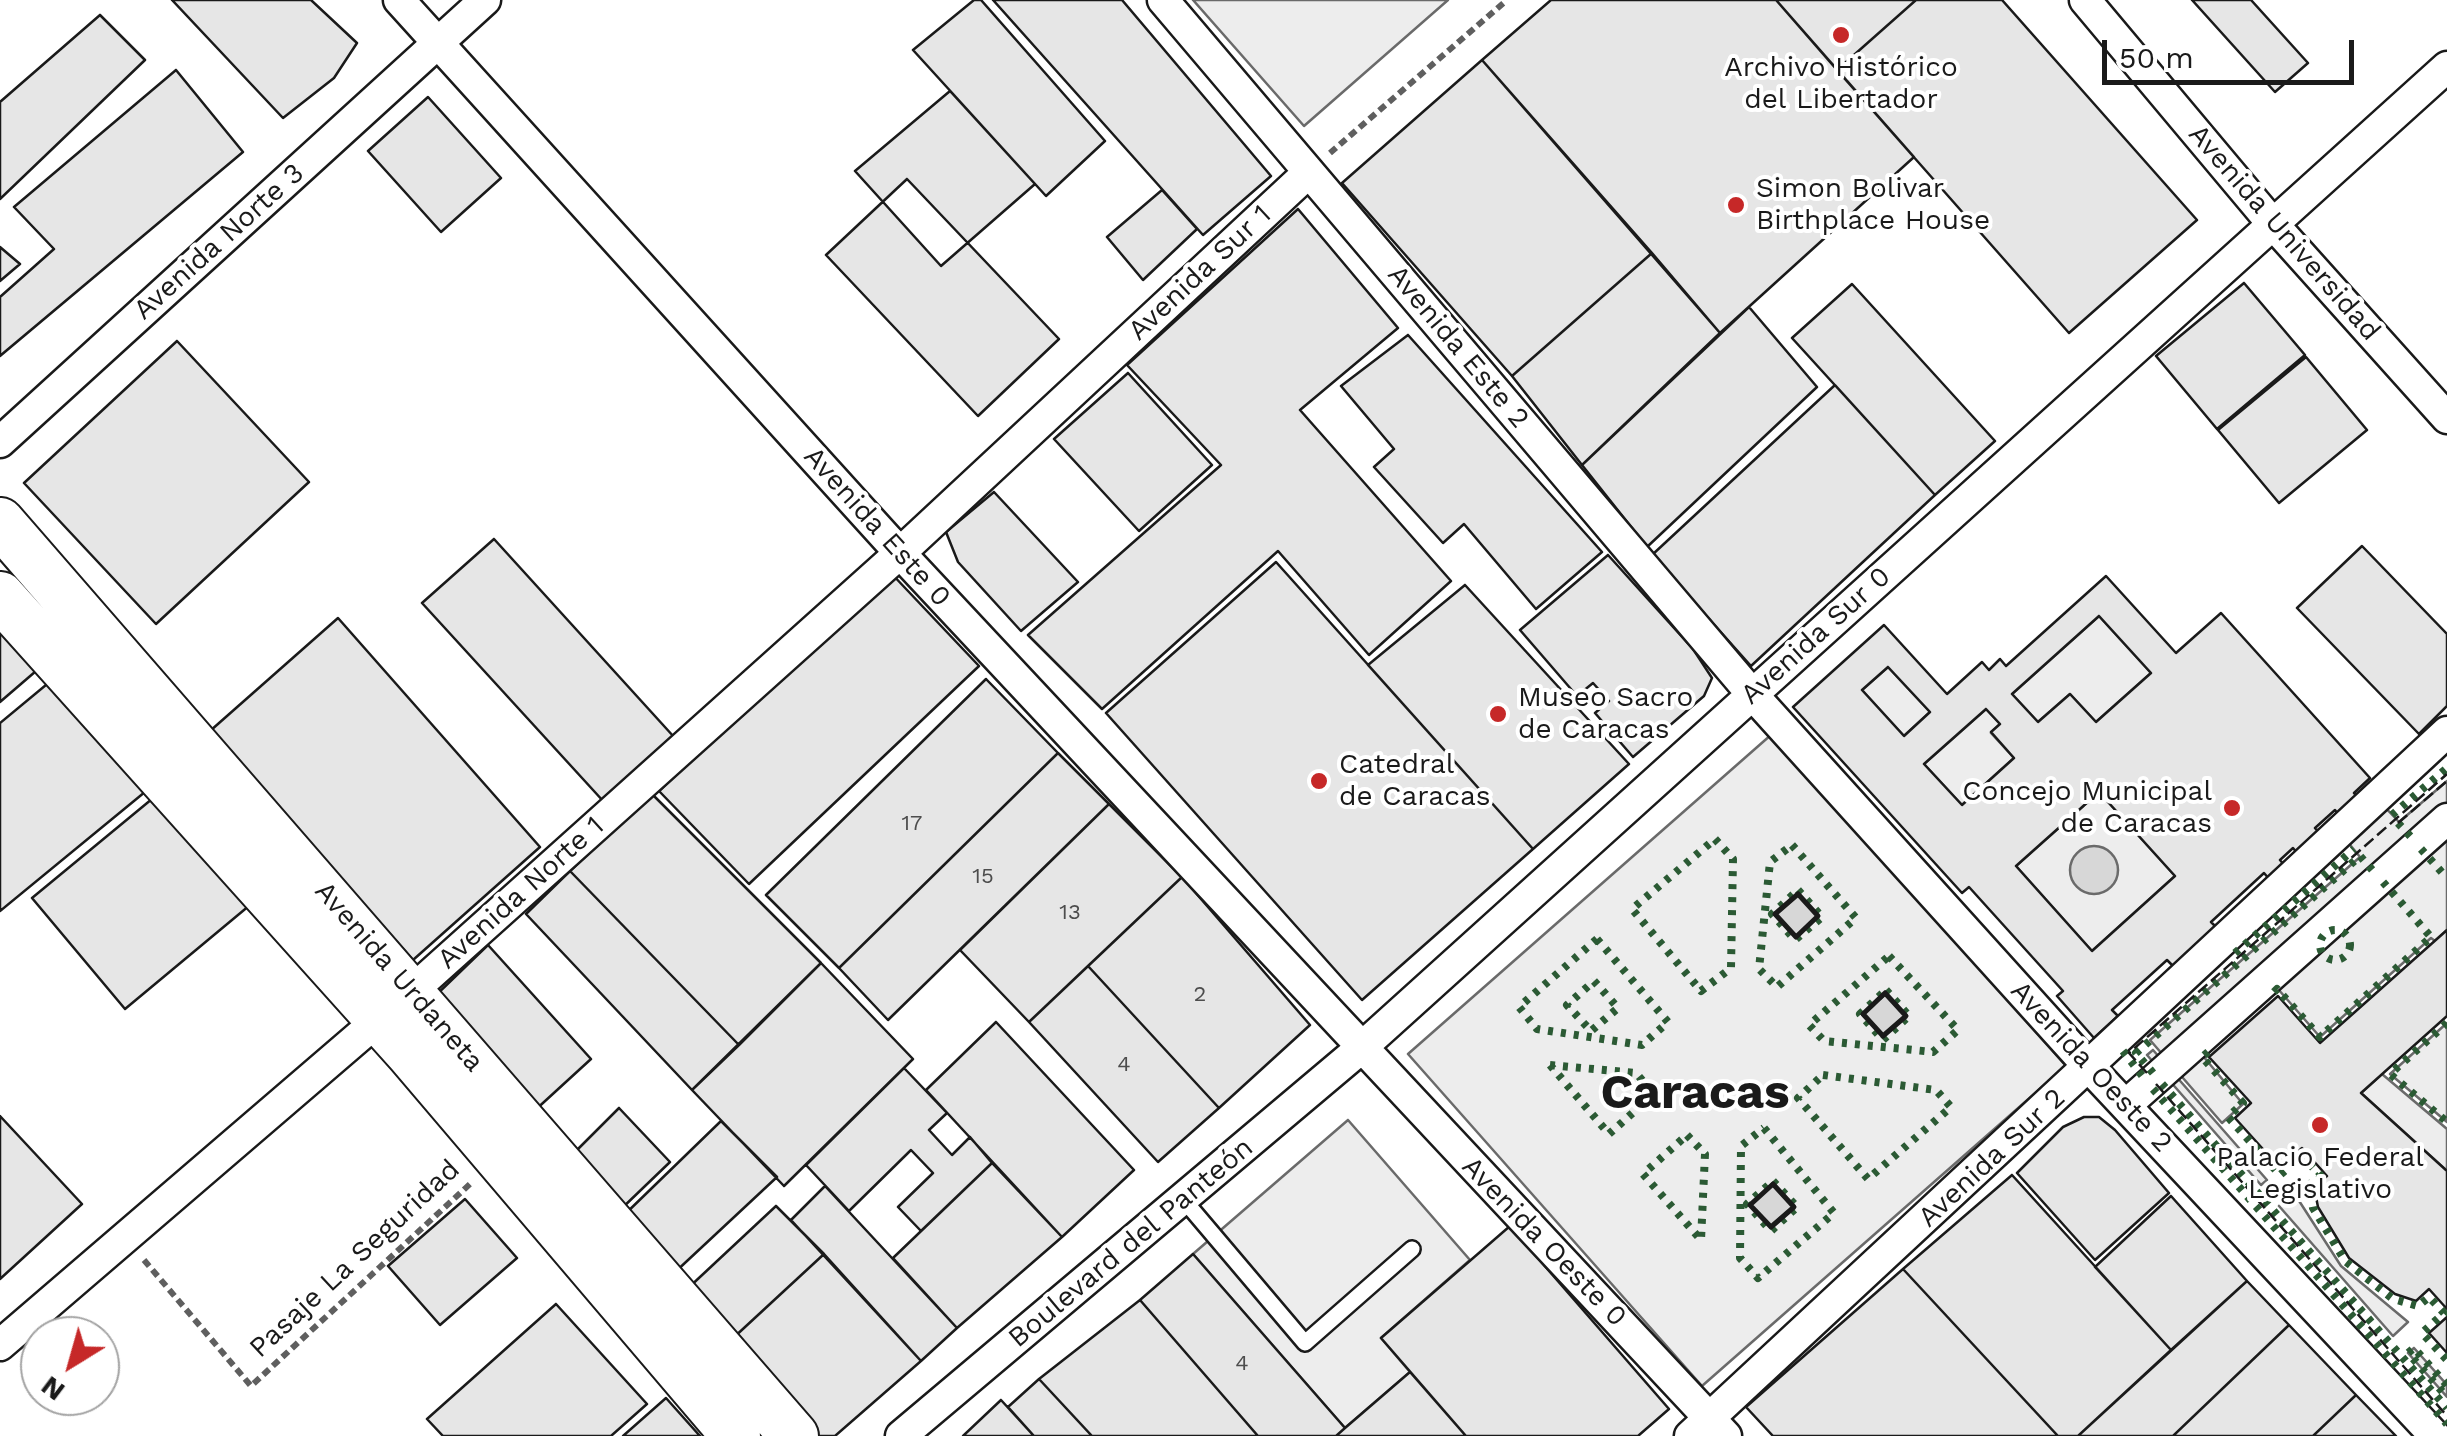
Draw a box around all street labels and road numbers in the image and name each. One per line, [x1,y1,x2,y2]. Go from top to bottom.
street label: Avenida Universidad [2181,118,2387,348]
street label: Avenida Norte 3 [127,157,311,327]
street label: Avenida Sur 1 [1122,198,1278,348]
street label: Avenida Este 2 [1380,259,1536,435]
street label: Avenida Este 0 [796,440,958,614]
street label: Avenida Sur 0 [1734,560,1898,712]
street label: Avenida Norte 1 [431,810,611,976]
street label: Avenida Urdaneta [307,875,491,1079]
street label: Avenida Oeste 2 [2003,975,2179,1159]
street label: Avenida Sur 2 [1912,1081,2072,1235]
street label: Boulevard del Panteón [1002,1131,1260,1355]
street label: Avenida Oeste 0 [1455,1150,1633,1334]
street label: Pasaje La Seguridad [243,1153,467,1365]

